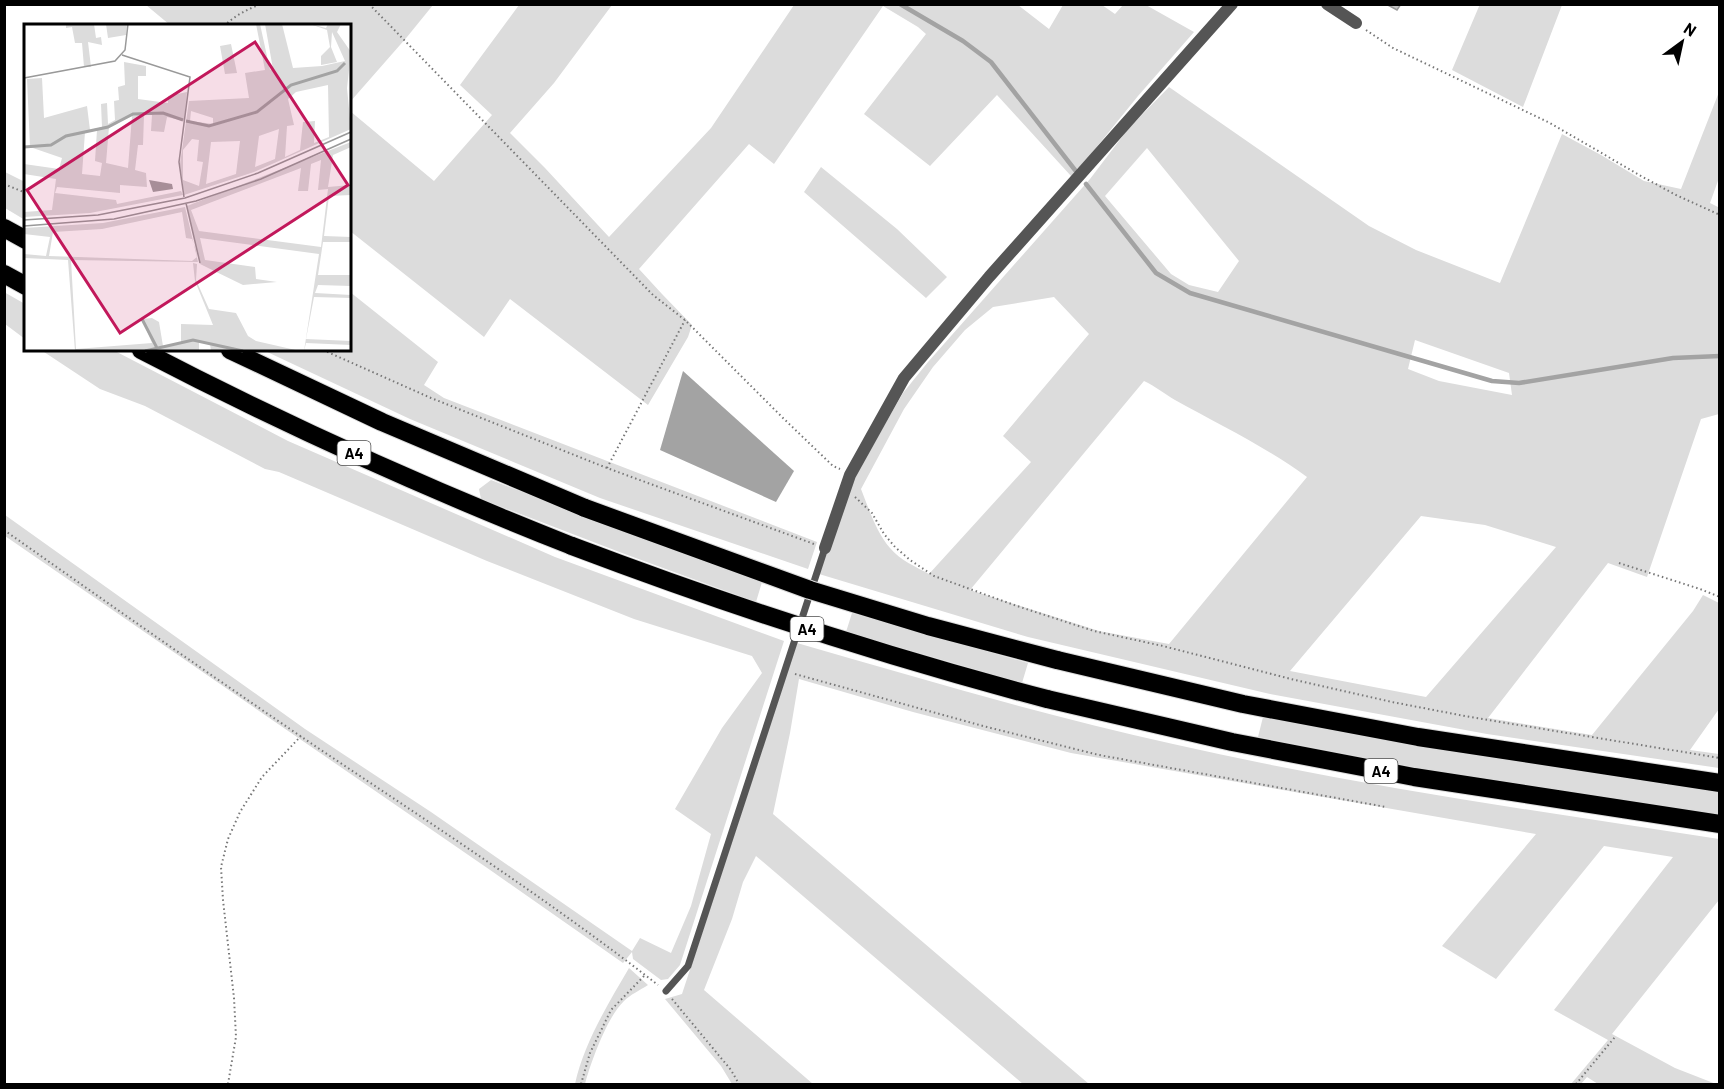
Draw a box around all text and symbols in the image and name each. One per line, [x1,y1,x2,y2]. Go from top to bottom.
north arrow [1652,12,1712,72]
text: N [1681,18,1700,40]
inset map [24,24,351,351]
road number: A4 [338,441,370,465]
road number: A4 [790,617,824,641]
road number: A4 [1364,759,1398,783]

